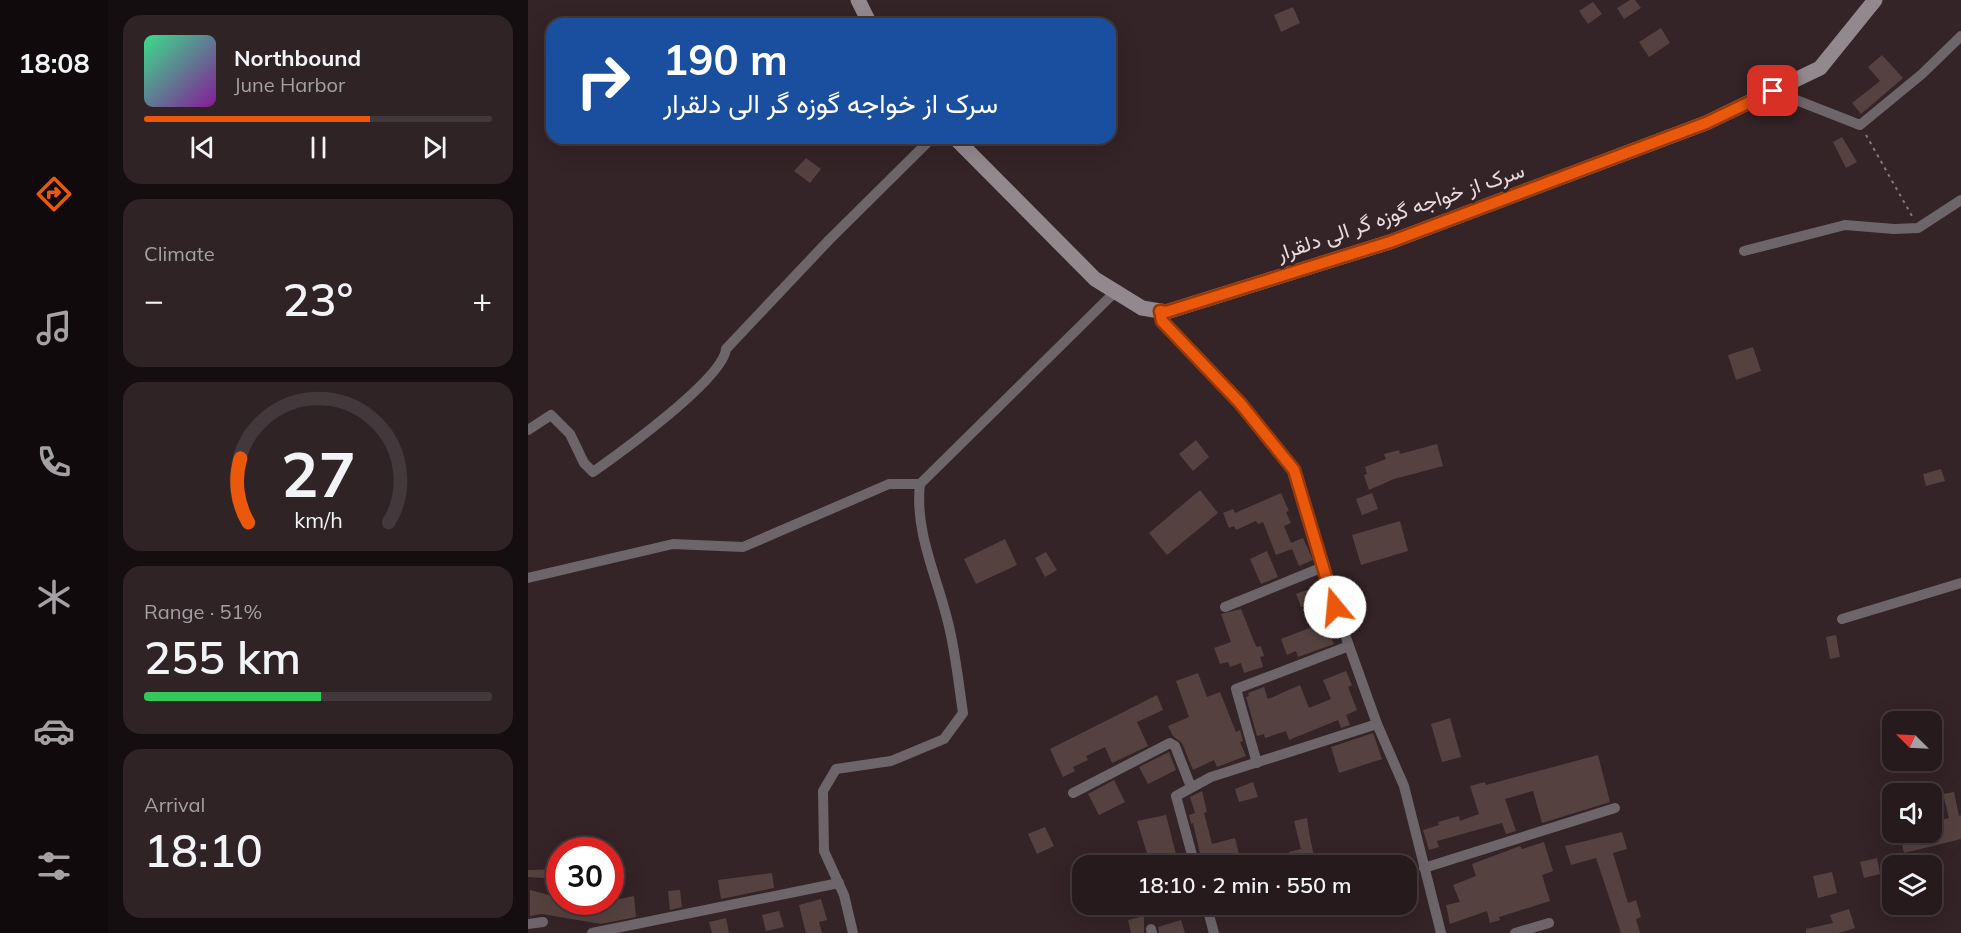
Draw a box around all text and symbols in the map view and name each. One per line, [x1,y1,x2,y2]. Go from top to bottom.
text: 190 m [663,33,788,86]
icon: right [564,42,642,120]
text: Northbound [234,44,361,72]
text: 18:08 [18,46,90,80]
pin [1747,65,1798,116]
text: June Harbor [234,72,345,97]
icon: arrive [1756,74,1789,107]
text: سرک از خواجه گوزه گر الی دلقرار [663,86,998,120]
icon: previous [186,131,219,164]
icon: pause [302,131,335,164]
icon: next [418,131,451,164]
street label: سرک از خواجه گوزه گر الی دلقرار [1272,156,1528,267]
icon: directions [33,173,75,215]
text: Climate [144,241,215,266]
text: 23° [283,271,353,327]
text: − [144,279,164,320]
text: + [472,279,492,320]
icon: music [33,307,75,349]
text: 27 [281,435,355,514]
icon: phone [33,441,75,483]
text: km/h [294,507,342,534]
position arrow [1303,575,1367,639]
icon: climate [33,576,75,618]
text: Range · 51% [144,599,262,624]
text: 255 km [144,629,301,685]
icon: car [33,710,75,752]
north arrow [1882,711,1942,771]
map controls [1882,711,1942,915]
button: sound [1882,783,1942,843]
text: Arrival [144,792,205,817]
text: 18:10 [144,822,263,878]
speed limit sign: 30 [546,837,624,915]
icon: filters [33,845,75,887]
button: layers [1882,855,1942,915]
text: 18:10 · 2 min · 550 m [1137,871,1352,899]

